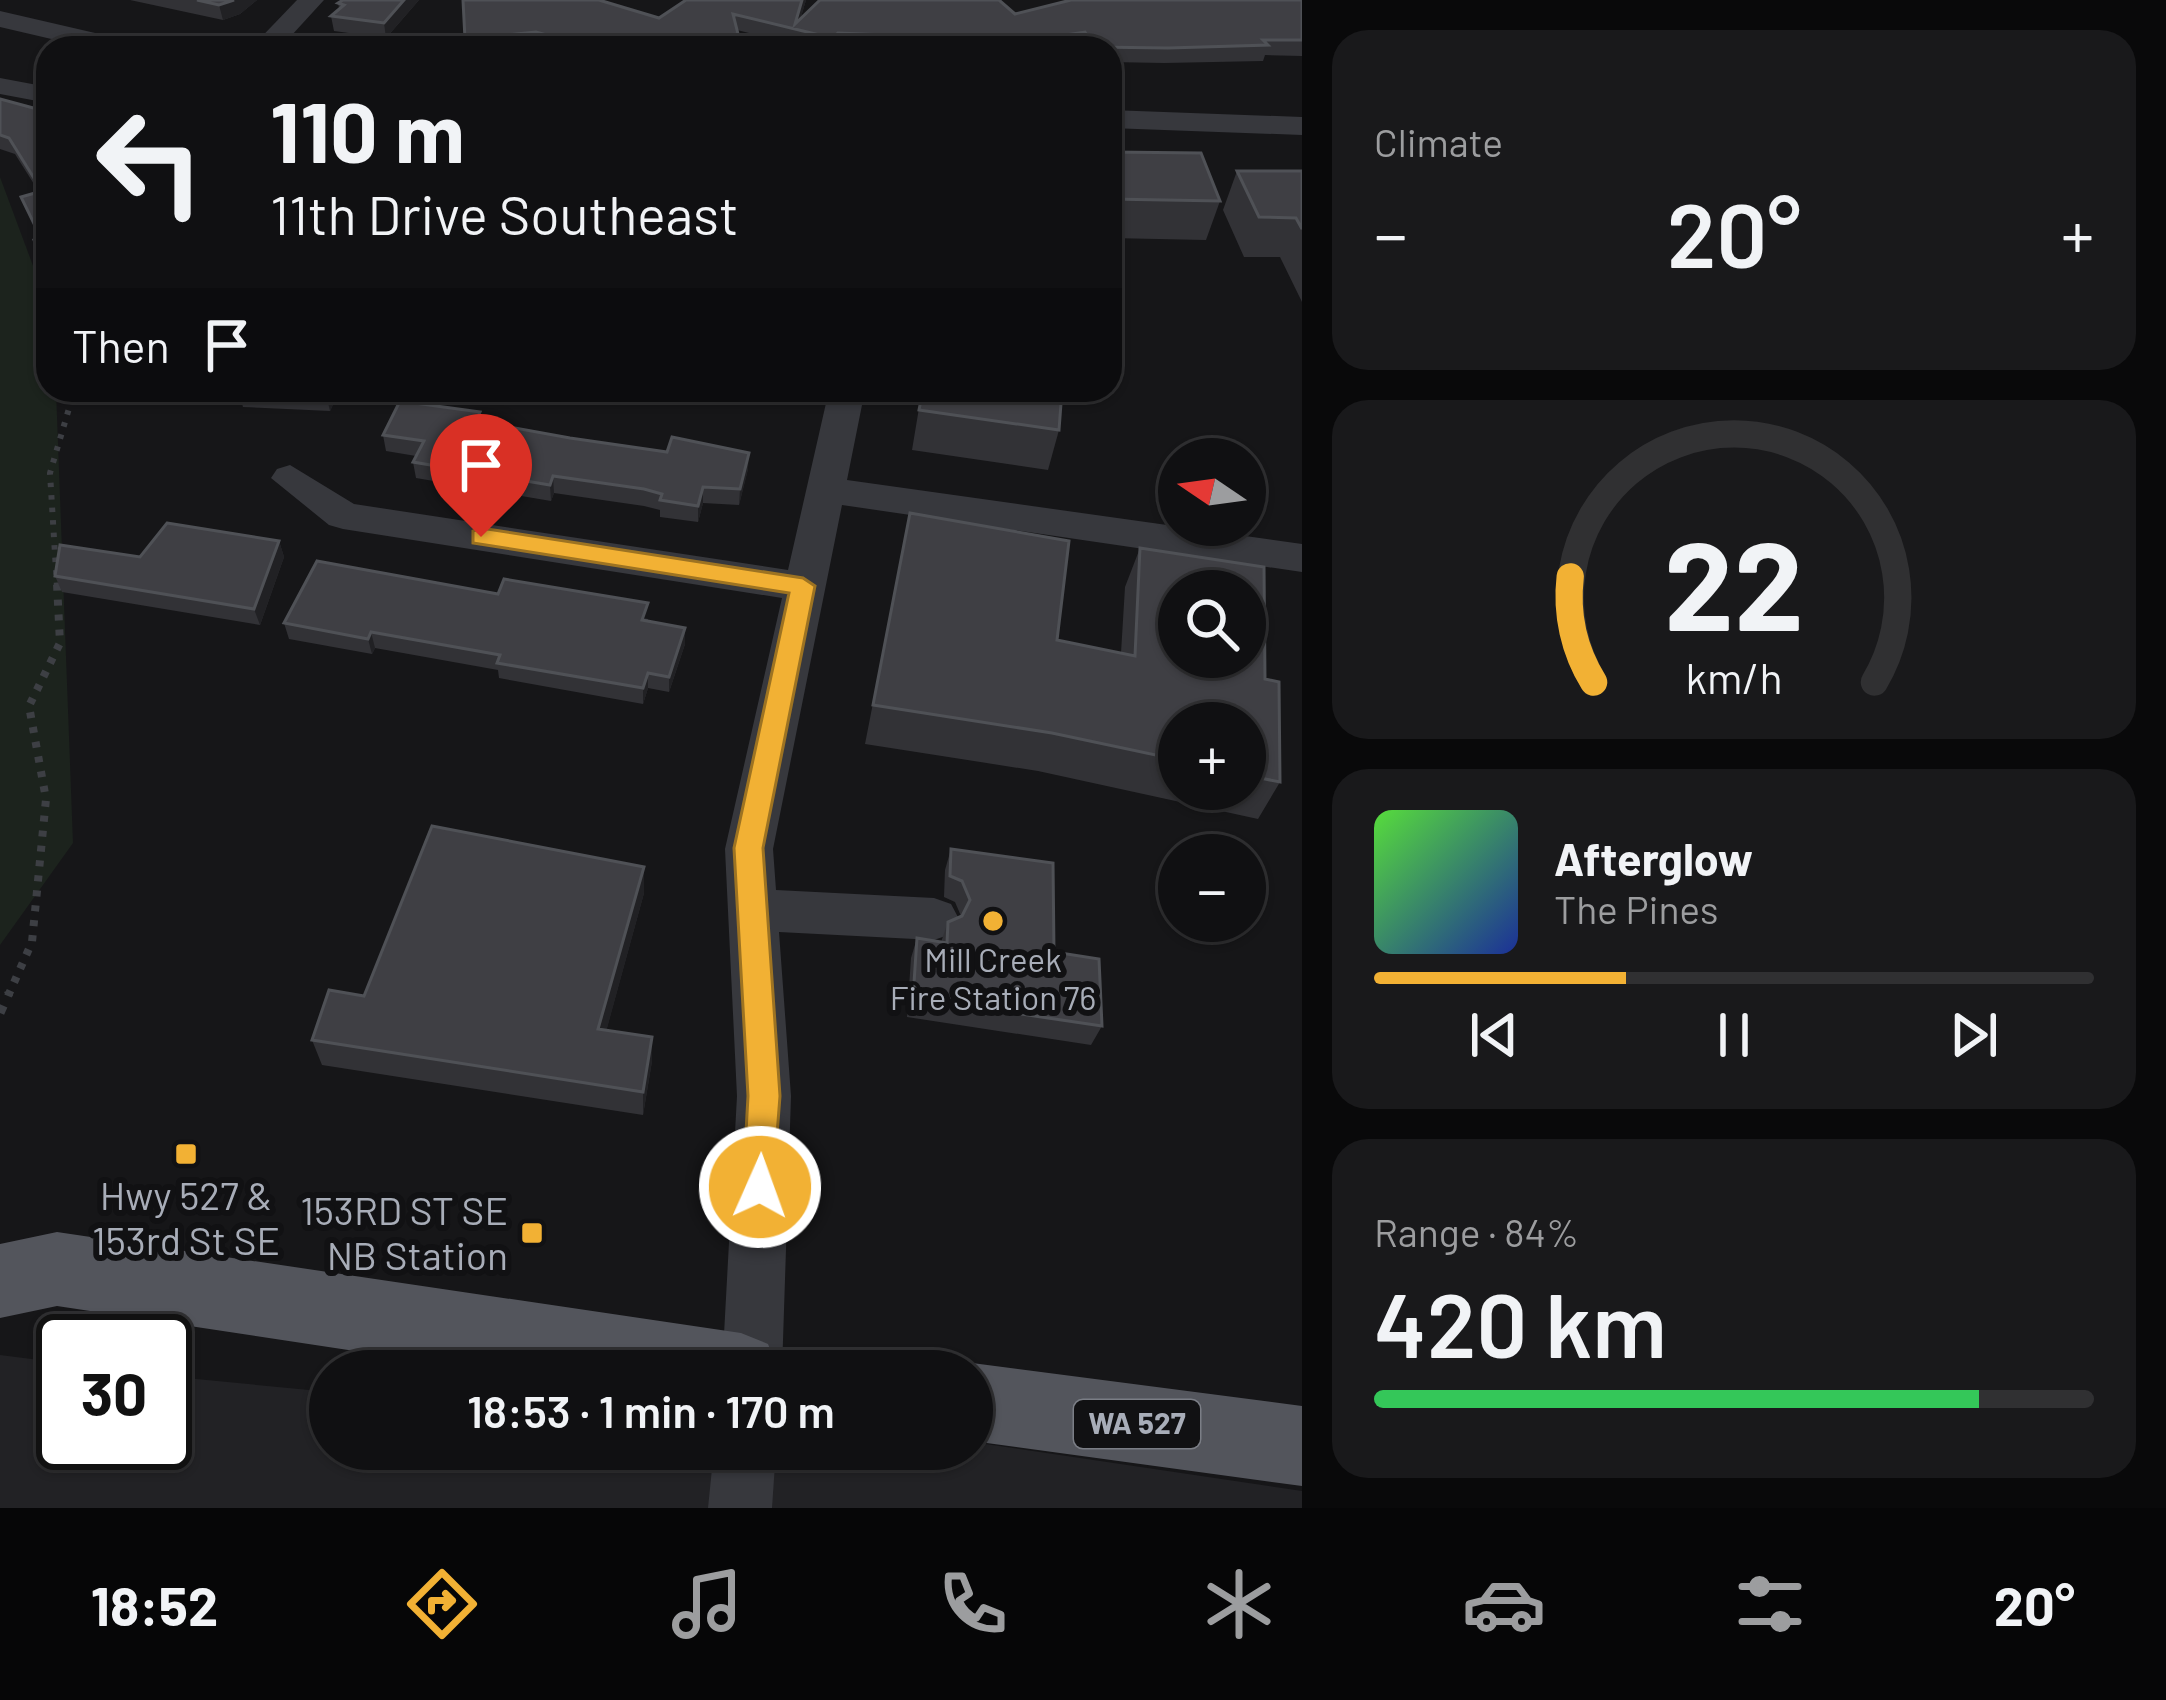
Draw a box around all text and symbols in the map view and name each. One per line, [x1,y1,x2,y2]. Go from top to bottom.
text: 110 m [270,79,465,180]
icon: left [72,84,228,240]
text: Climate [1374,118,1503,165]
text: 20° [1667,178,1801,286]
text: 11th Drive Southeast [270,181,739,246]
text: − [1374,193,1407,272]
text: + [2061,193,2094,272]
icon: arrive [194,312,260,378]
text: Then [72,318,170,372]
pin [430,414,532,537]
icon: arrive [448,432,514,498]
north arrow [1158,438,1266,546]
map controls [1158,438,1266,942]
text: 22 [1664,507,1804,657]
button: search [1158,570,1266,678]
text: km/h [1685,651,1783,703]
button: + [1158,702,1266,810]
text: Afterglow [1554,831,1753,885]
button: − [1158,834,1266,942]
text: The Pines [1554,885,1719,932]
marker: Mill Creek Fire Station 76 [980,908,1006,934]
place label: Mill Creek Fire Station 76 [890,939,1096,1017]
icon: previous [1461,1002,1527,1068]
icon: pause [1701,1002,1767,1068]
icon: next [1941,1002,2007,1068]
position arrow [697,1124,823,1250]
marker: Hwy 527 & 153rd St SE [173,1141,199,1167]
place label: Hwy 527 & 153rd St SE [92,1171,280,1263]
place label: 153RD ST SE NB Station [300,1186,508,1278]
text: Range · 84% [1374,1208,1579,1255]
marker: 153RD ST SE NB Station [519,1220,545,1246]
text: 420 km [1374,1268,1667,1376]
speed limit sign: 30 [36,1314,192,1470]
text: 18:53 · 1 min · 170 m [467,1383,835,1437]
road number: WA 527 [1074,1400,1200,1448]
icon: directions [400,1562,484,1646]
icon: music [665,1562,749,1646]
icon: phone [931,1562,1015,1646]
icon: climate [1197,1562,1281,1646]
icon: car [1462,1562,1546,1646]
icon: filters [1728,1562,1812,1646]
text: 18:52 [91,1572,218,1637]
text: 20° [1994,1572,2075,1637]

